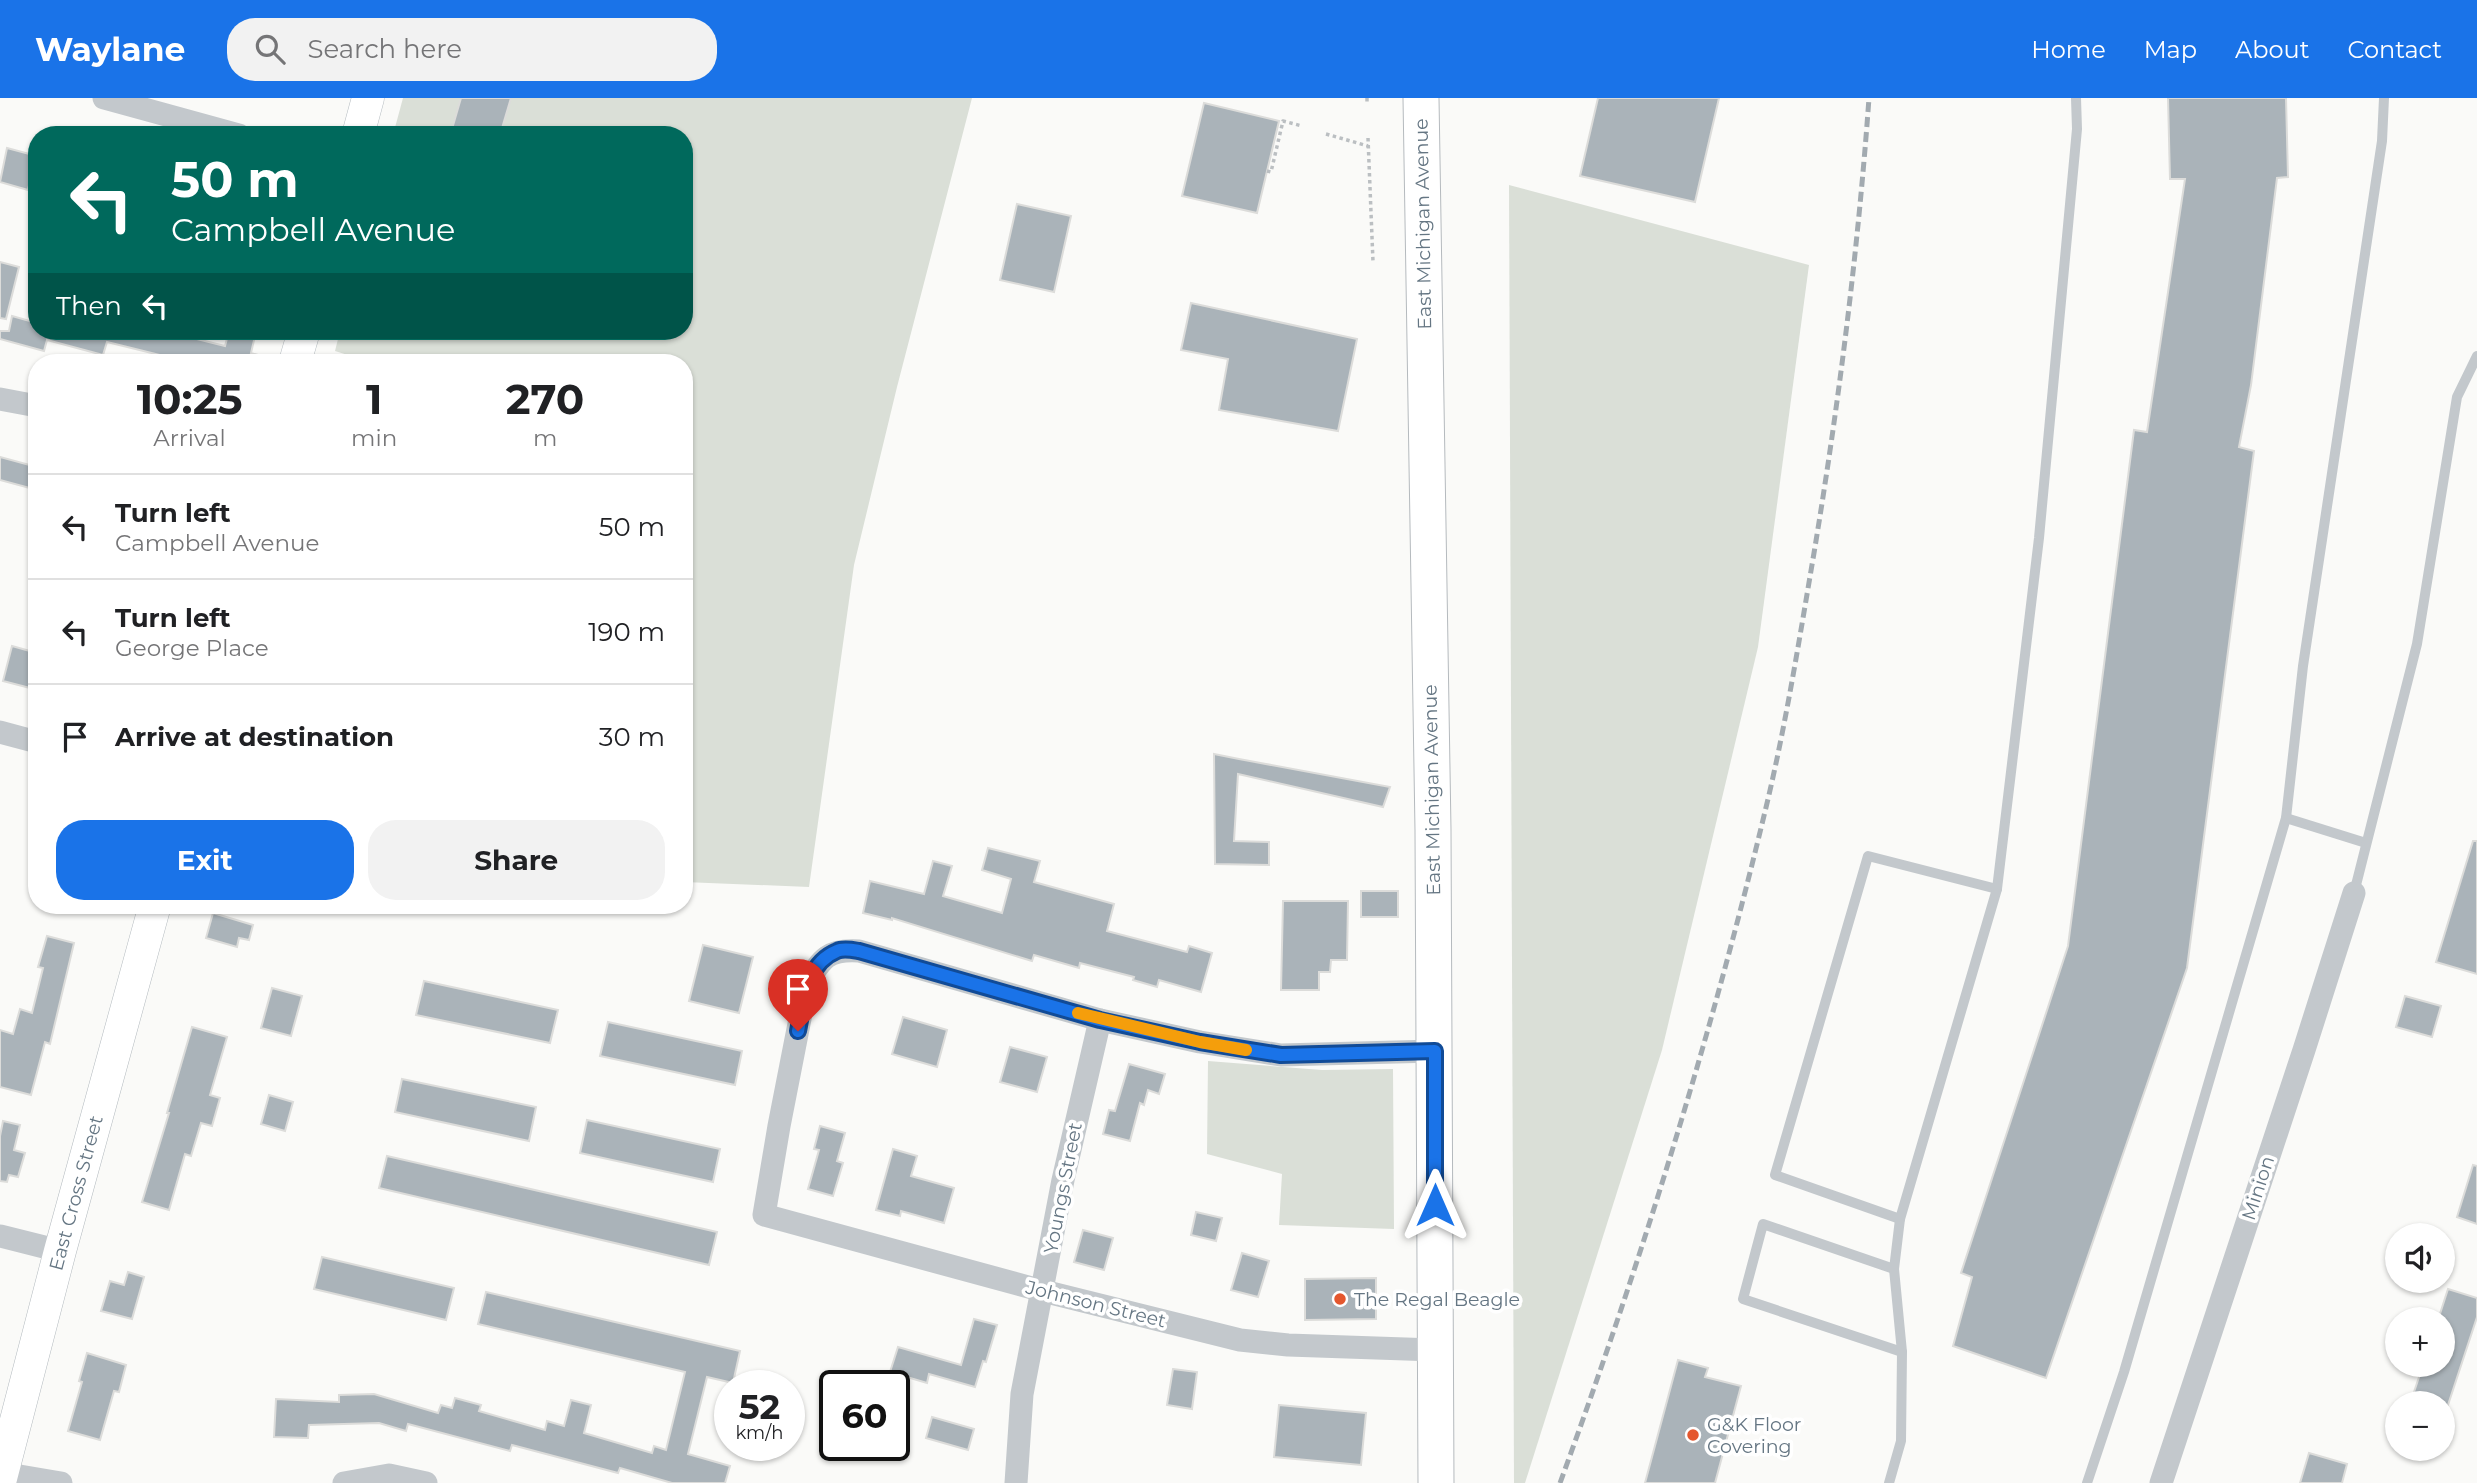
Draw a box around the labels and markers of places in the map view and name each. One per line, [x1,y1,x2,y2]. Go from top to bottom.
pin [768,959,828,1031]
place label: The Regal Beagle [1354,1288,1520,1311]
marker: The Regal Beagle [1332,1291,1348,1307]
place label: G&K Floor Covering [1707,1413,1801,1458]
marker: G&K Floor Covering [1685,1427,1701,1443]

